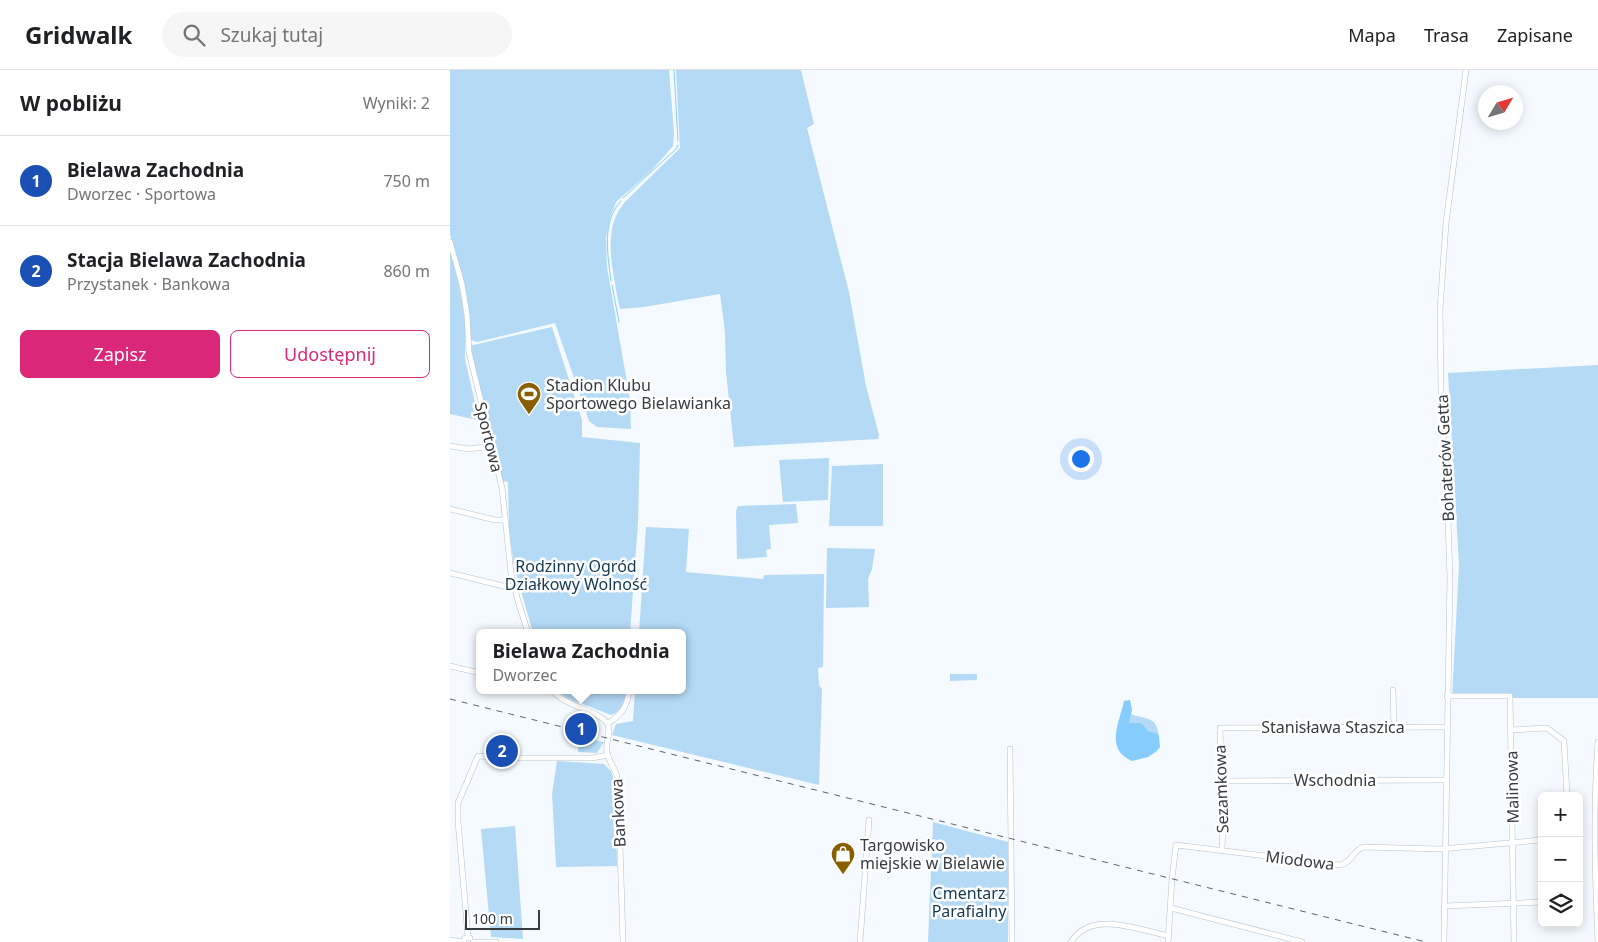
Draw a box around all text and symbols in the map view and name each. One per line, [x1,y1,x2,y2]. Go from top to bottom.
search box [162,12,512,57]
text: Gridwalk [25,18,132,51]
icon: search [180,21,208,49]
text: Szukaj tutaj [220,22,323,48]
text: Mapa [1348,23,1396,47]
text: Trasa [1424,23,1469,47]
text: Zapisane [1497,23,1573,47]
north arrow [1478,85,1523,130]
text: W pobliżu [20,89,122,117]
text: Wyniki: 2 [363,92,430,114]
text: Bielawa Zachodnia [67,157,244,183]
text: 1 [31,170,41,192]
text: 750 m [383,170,430,192]
text: Dworzec · Sportowa [67,183,216,205]
text: Stacja Bielawa Zachodnia [67,247,306,273]
text: 2 [31,260,41,282]
text: 860 m [383,260,430,282]
text: Przystanek · Bankowa [67,273,230,295]
button: Zapisz [20,330,220,378]
button: Udostępnij [230,330,430,378]
place label: Stadion Klubu Sportowego Bielawianka [546,374,731,414]
sports icon: Stadion Klubu Sportowego Bielawianka [516,381,542,415]
street label: Bohaterów Getta [1431,394,1459,522]
street label: Sportowa [470,400,508,474]
your location [1068,446,1094,472]
park label: Rodzinny Ogród Działkowy Wolność [505,555,648,595]
popup [476,629,686,694]
text: Bielawa Zachodnia [492,638,670,664]
text: Dworzec [492,664,557,686]
pin: 1 [565,710,597,748]
street label: Stanisława Staszica [1261,716,1405,738]
pin: 2 [486,732,518,770]
street label: Sezamkowa [1208,744,1234,834]
street label: Malinowa [1500,751,1524,823]
street label: Wschodnia [1294,769,1376,791]
street label: Bankowa [605,778,631,848]
map controls [1538,792,1583,927]
button: + [1538,792,1583,837]
place label: Targowisko miejskie w Bielawie [860,834,1005,874]
button: − [1538,837,1583,882]
shop icon: Targowisko miejskie w Bielawie [830,841,856,875]
street label: Miodowa [1264,845,1336,875]
park label: Cmentarz Parafialny [932,882,1007,922]
button: layers [1538,882,1583,927]
scale bar [465,907,540,930]
text: 100 m [472,909,513,928]

